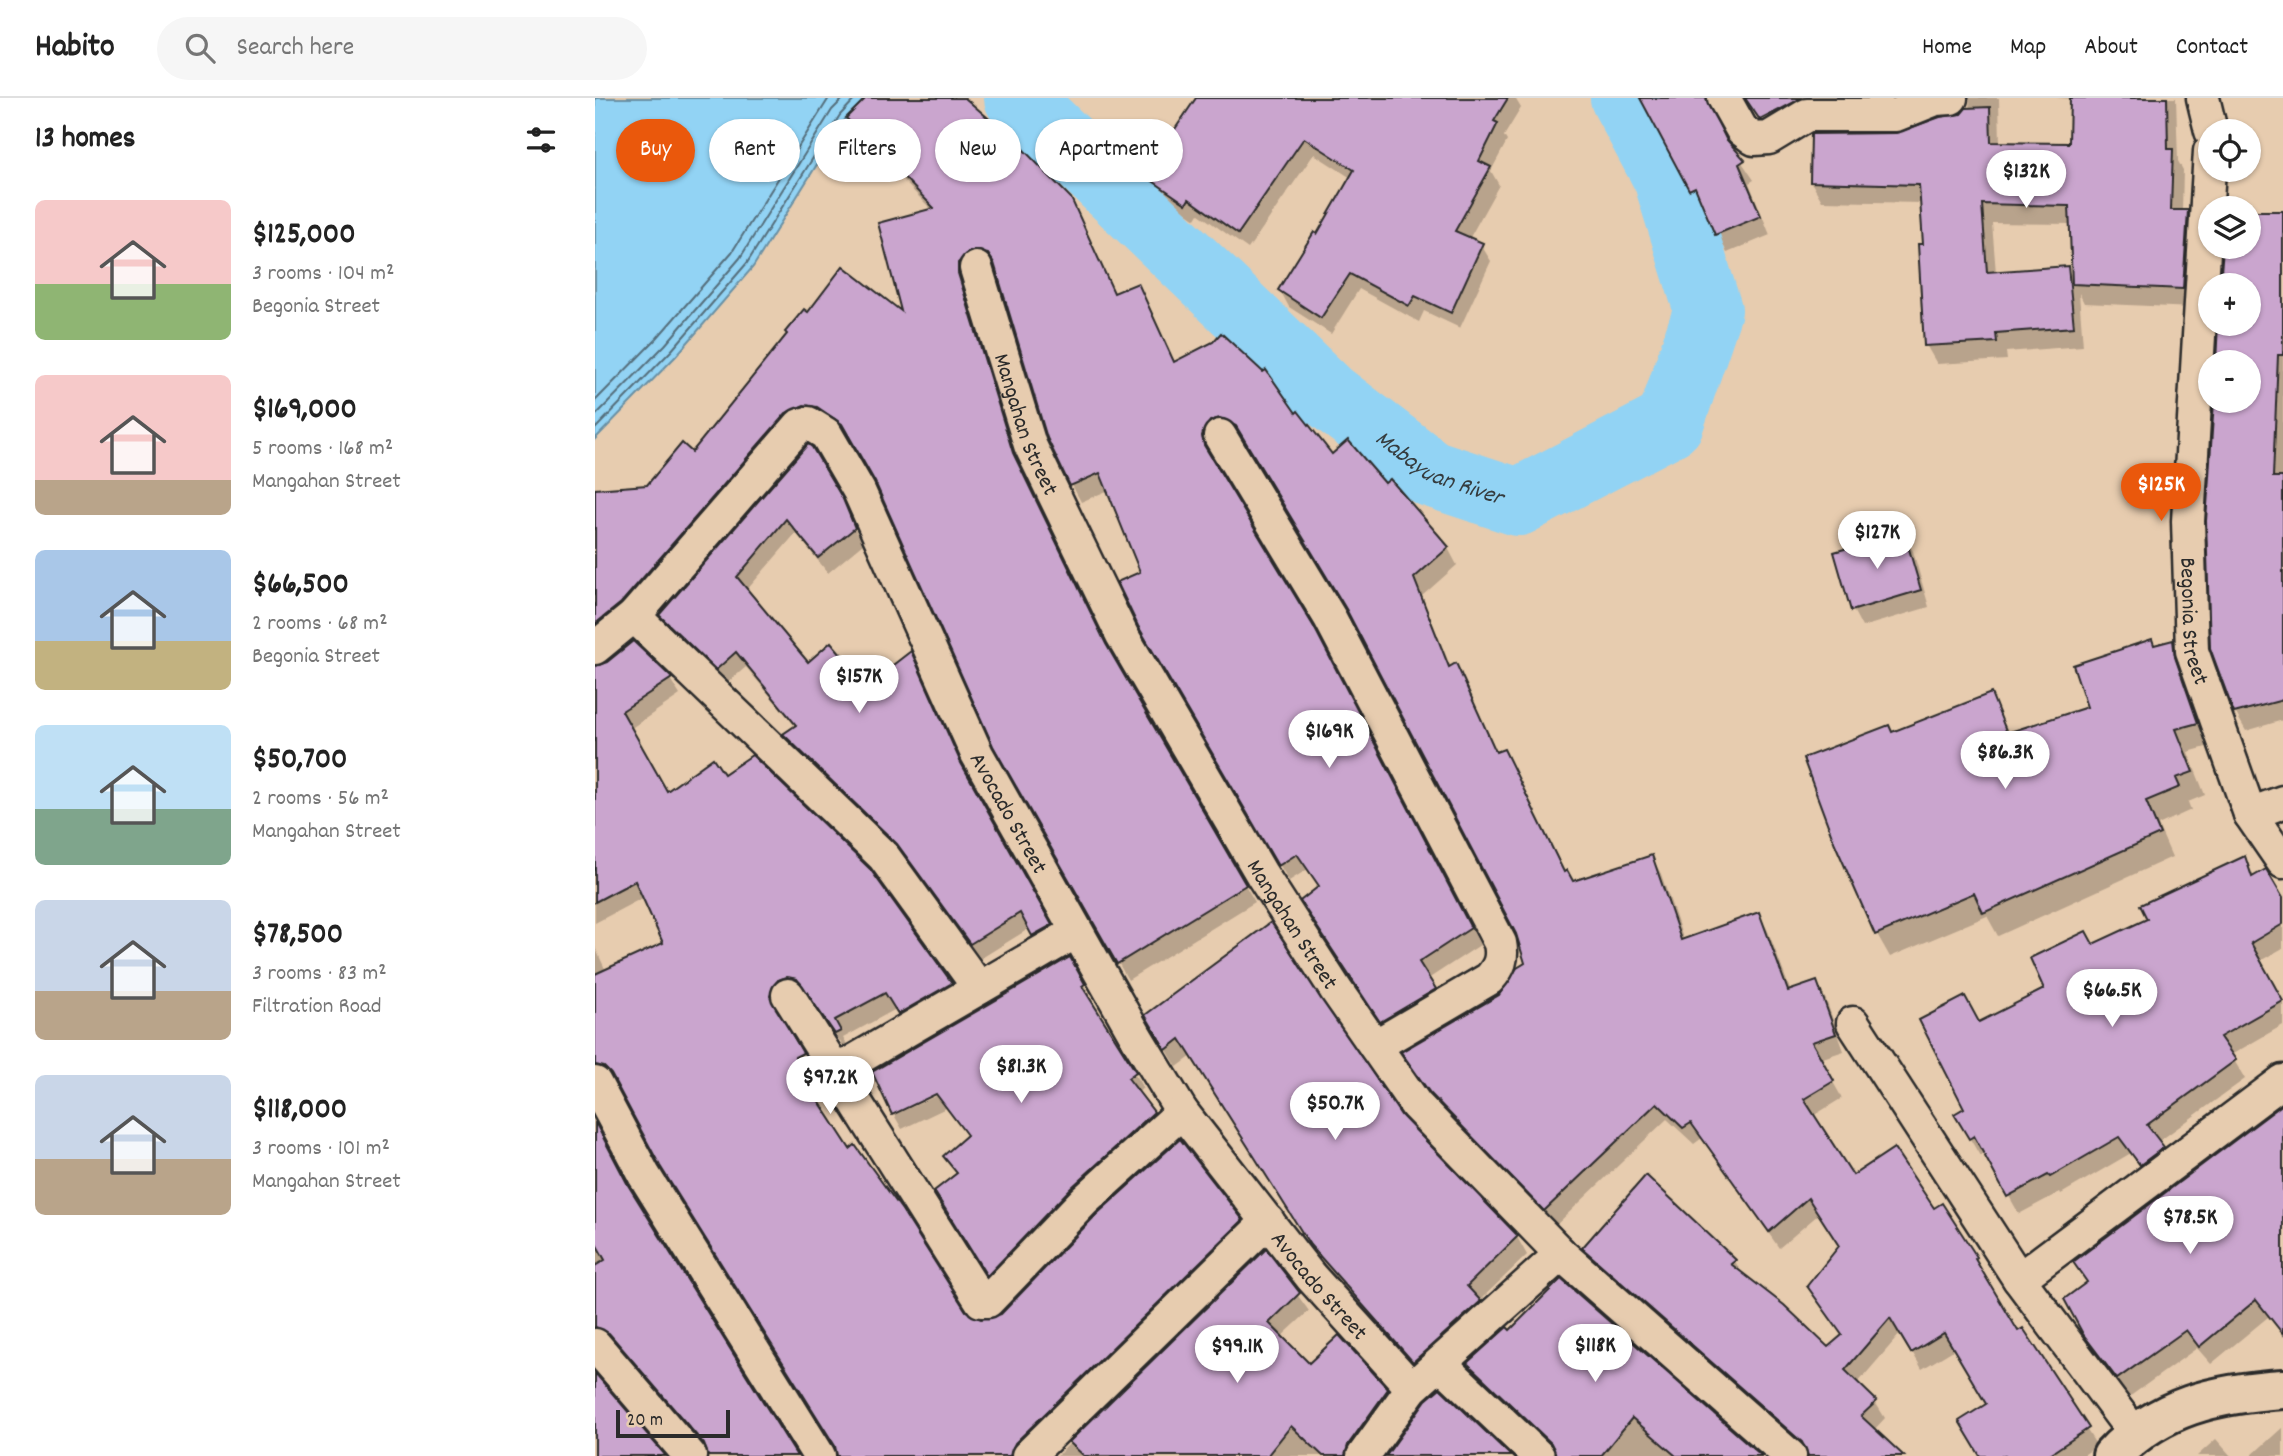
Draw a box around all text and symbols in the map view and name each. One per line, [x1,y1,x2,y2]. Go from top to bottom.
search box [157,17,647,80]
text: Habito [35,25,115,72]
icon: search [181,29,219,67]
text: Search here [237,30,354,67]
text: Home [1922,31,1972,65]
text: Map [2010,31,2046,65]
text: About [2084,31,2138,65]
text: Contact [2176,31,2248,65]
text: 13 homes [35,119,135,162]
chip: Buy [616,119,695,182]
chip: Rent [709,119,800,182]
chip: Filters [814,119,921,182]
chip: New [935,119,1021,182]
chip: Apartment [1035,119,1183,182]
map controls [2198,119,2261,413]
button: locate [2198,119,2261,182]
icon: filters [522,121,560,159]
pin: $132K [1977,150,2075,210]
text: $132K [2002,156,2050,189]
button: layers [2198,196,2261,259]
text: $125,000 [252,215,356,258]
icon: home [91,228,175,312]
text: 3 rooms · 104 m² [252,258,394,291]
button: + [2198,273,2261,336]
text: Begonia Street [252,291,380,324]
street label: Mangahan Street [983,350,1065,502]
button: − [2198,350,2261,413]
text: $169,000 [252,390,357,433]
icon: home [91,403,175,487]
water label: Mabayuan River [1367,423,1510,517]
text: 5 rooms · 168 m² [252,433,393,466]
pin: $125K [2112,464,2210,523]
text: Mangahan Street [252,466,401,499]
text: $125K [2137,469,2185,502]
pin: $127K [1828,512,1926,571]
text: $127K [1854,517,1900,550]
street label: Begonia Street [2169,557,2216,690]
text: $66,500 [252,565,349,608]
icon: home [91,578,175,662]
text: 2 rooms · 68 m² [252,608,388,641]
text: Begonia Street [252,641,380,674]
pin: $157K [810,656,908,715]
text: $157K [836,661,882,694]
pin: $169K [1280,710,1378,770]
text: $169K [1304,716,1354,749]
pin: $86.3K [1948,732,2062,791]
text: $86.3K [1977,737,2033,770]
text: $50,700 [252,740,347,783]
street label: Avocado Street [959,747,1054,881]
icon: home [91,753,175,837]
text: 2 rooms · 56 m² [252,783,389,816]
text: Mangahan Street [252,816,401,849]
street label: Mangahan Street [1236,854,1345,997]
text: $78,500 [252,915,343,958]
icon: home [91,928,175,1012]
text: 3 rooms · 83 m² [252,958,387,991]
pin: $66.5K [2055,970,2169,1029]
text: $66.5K [2082,975,2142,1008]
text: Filtration Road [252,991,382,1024]
pin: $81.3K [964,1046,1078,1105]
text: $81.3K [996,1051,1046,1084]
pin: $97.2K [773,1056,887,1116]
text: $97.2K [802,1062,858,1095]
pin: $50.7K [1278,1082,1392,1142]
text: $50.7K [1306,1088,1364,1121]
text: $118,000 [252,1090,347,1133]
icon: home [91,1103,175,1187]
text: 3 rooms · 101 m² [252,1133,390,1166]
text: Mangahan Street [252,1166,401,1199]
pin: $78.5K [2133,1196,2247,1256]
text: $78.5K [2163,1202,2217,1235]
street label: Avocado Street [1261,1225,1374,1349]
pin: $118K [1546,1324,1644,1384]
pin: $99.1K [1180,1326,1294,1385]
text: $118K [1574,1330,1616,1363]
text: $99.1K [1211,1331,1263,1364]
scale bar [616,1407,730,1439]
text: 20 m [627,1408,663,1435]

